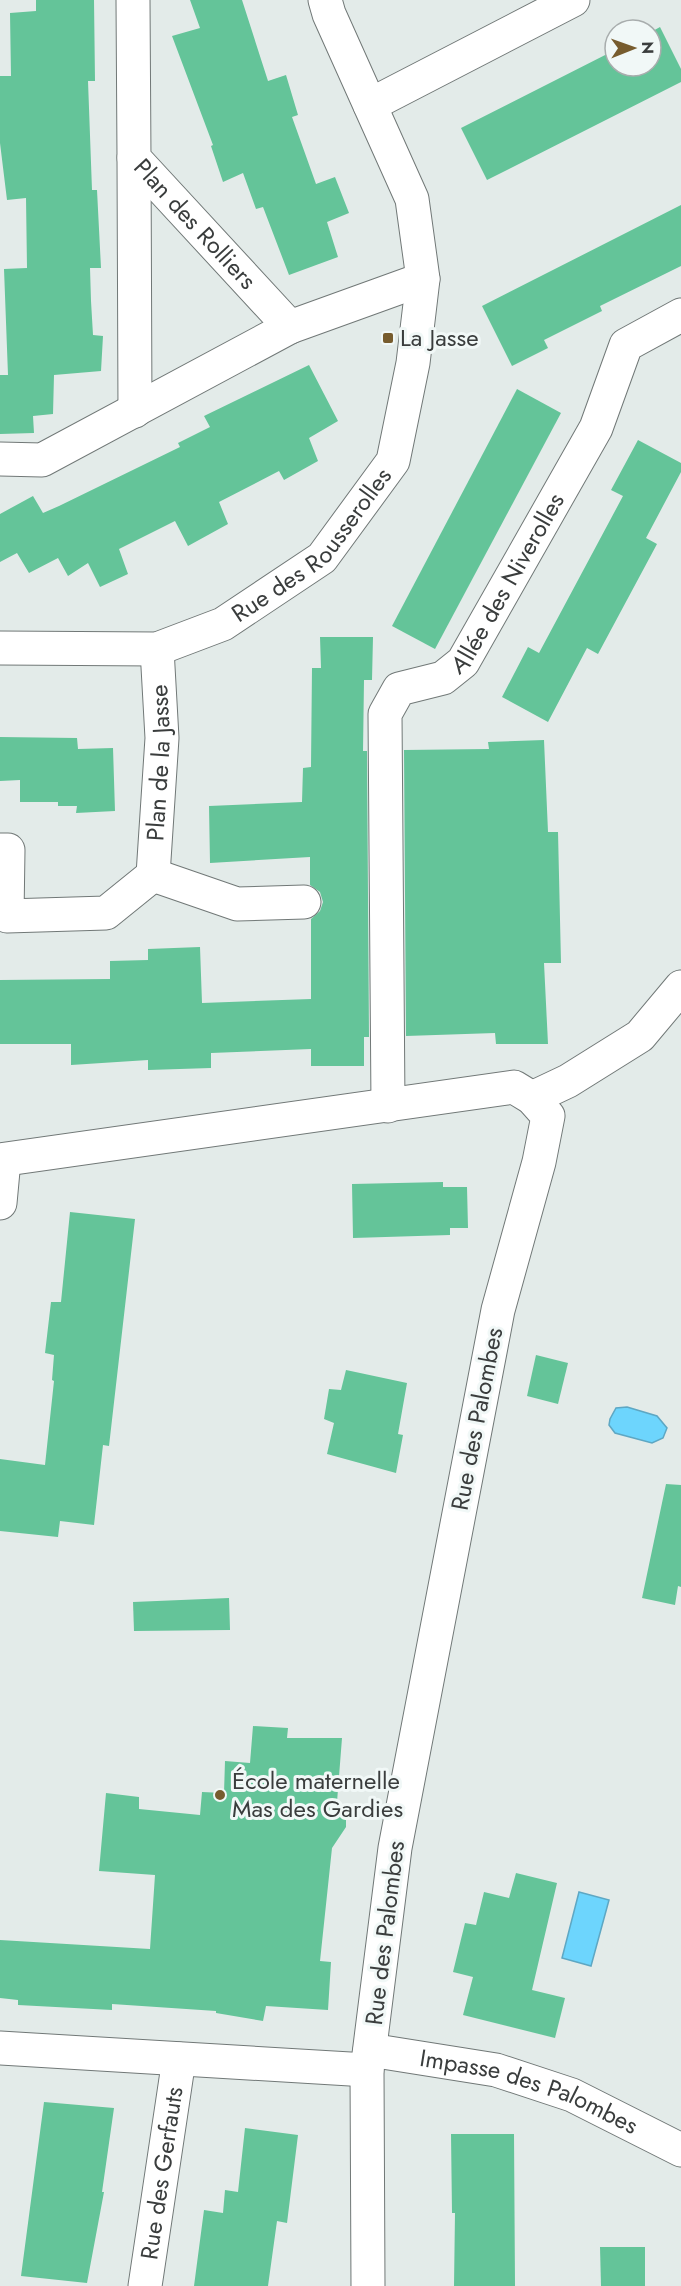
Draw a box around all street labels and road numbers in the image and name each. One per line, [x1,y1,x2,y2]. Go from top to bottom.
street label: Plan des Rolliers [126,151,265,297]
street label: Rue des Rousserolles [224,460,400,631]
street label: Allée des Niverolles [443,486,573,682]
street label: Plan de la Jasse [137,684,179,842]
street label: Rue des Palombes [442,1324,511,1513]
street label: Rue des Palombes [356,1839,413,2027]
street label: Impasse des Palombes [417,2040,644,2143]
street label: Rue des Gerfauts [131,2084,192,2262]

